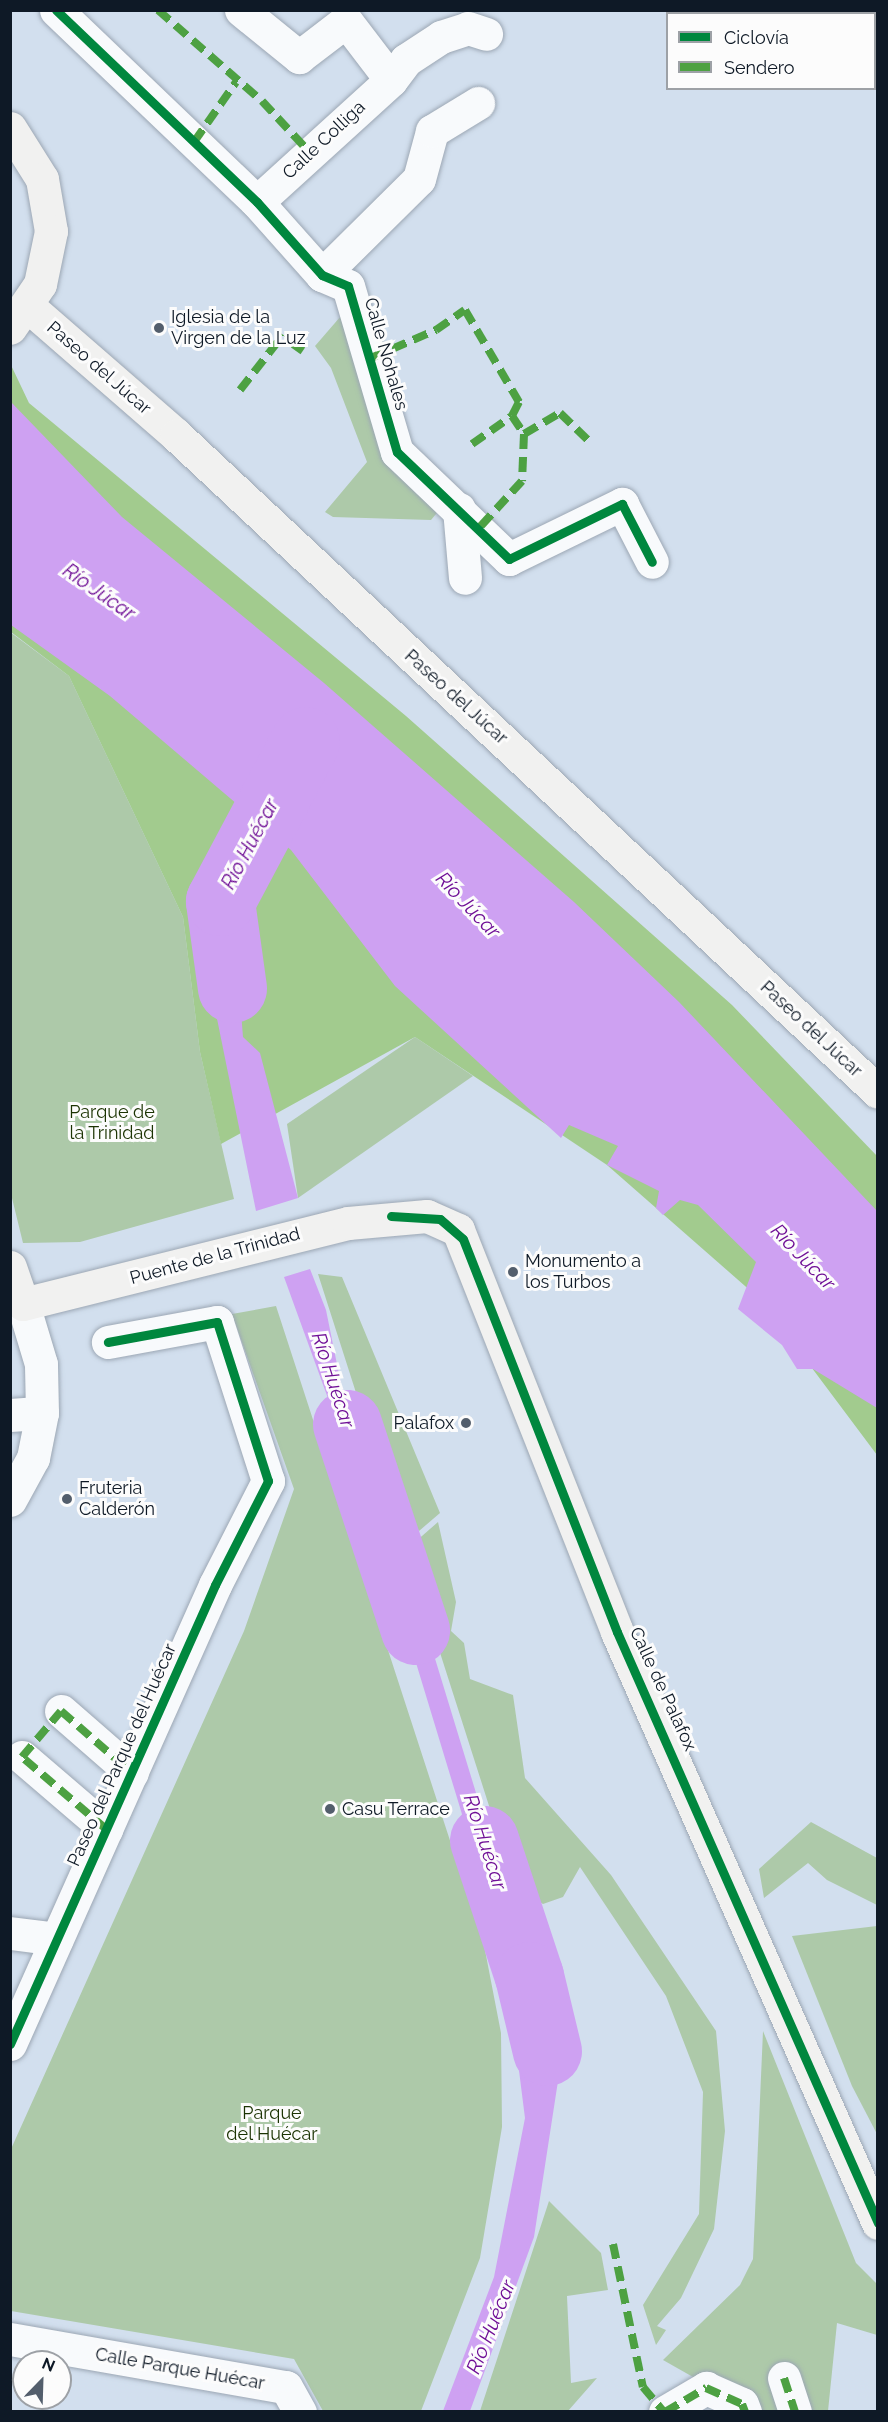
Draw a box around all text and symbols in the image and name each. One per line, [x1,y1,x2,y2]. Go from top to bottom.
legend [666,12,876,90]
text: Ciclovía [724,27,789,48]
text: Sendero [724,57,795,78]
street label: Calle Colliga [278,96,370,184]
street label: Calle Nohales [360,295,412,413]
place label: Iglesia de la Virgen de la Luz [171,307,306,350]
street label: Paseo del Júcar [42,317,156,419]
marker: Iglesia de la Virgen de la Luz [152,321,166,335]
water label: Río Júcar [58,558,140,626]
street label: Paseo del Júcar [400,645,512,749]
water label: Río Huécar [216,795,284,893]
water label: Río Júcar [431,867,505,943]
street label: Paseo del Júcar [755,976,867,1082]
park label: Parque de la Trinidad [69,1102,155,1144]
water label: Río Júcar [766,1219,840,1295]
street label: Puente de la Trinidad [127,1223,303,1289]
place label: Monumento a los Turbos [525,1251,641,1294]
marker: Monumento a los Turbos [506,1265,520,1279]
water label: Río Huécar [306,1329,360,1431]
place label: Palafox [393,1412,454,1434]
marker: Palafox [459,1416,473,1430]
place label: Fruteria Calderón [79,1478,155,1520]
marker: Fruteria Calderón [60,1492,74,1506]
street label: Calle de Palafox [625,1624,701,1754]
street label: Paseo del Parque del Huécar [63,1640,181,1870]
water label: Río Huécar [458,1791,512,1893]
place label: Casu Terrace [342,1798,450,1820]
marker: Casu Terrace [323,1802,337,1816]
park label: Parque del Huécar [226,2103,318,2146]
water label: Río Huécar [461,2277,521,2377]
street label: Calle Parque Huécar [94,2343,266,2395]
north arrow [12,2350,72,2410]
text: N [39,2354,58,2376]

